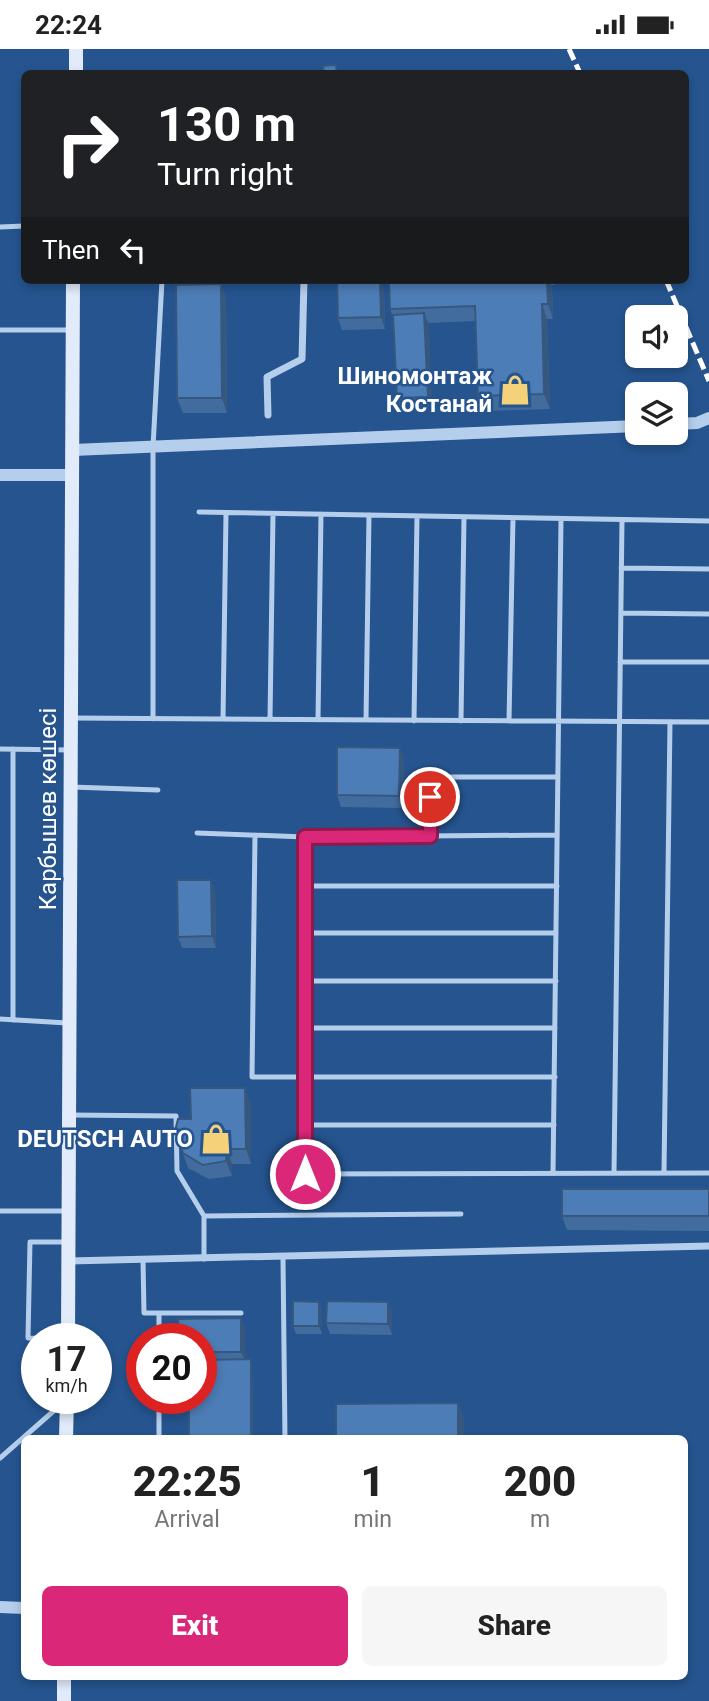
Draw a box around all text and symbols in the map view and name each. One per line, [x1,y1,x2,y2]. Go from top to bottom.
text: 22:24 [35,10,102,40]
text: 130 m [157,96,296,153]
icon: right [42,98,133,189]
text: Turn right [157,155,293,193]
icon: left [114,231,152,269]
text: Then [42,235,100,265]
map controls [625,305,688,445]
button: sound [625,305,688,368]
place label: Шиномонтаж Костанай [337,362,492,418]
shop icon: Шиномонтаж Костанай [498,373,532,407]
button: layers [625,382,688,445]
street label: Карбышев көшесі [34,708,62,910]
pin [400,767,460,827]
icon: arrive [411,778,449,816]
shop icon: DEUTSCH AUTO [199,1122,233,1156]
place label: DEUTSCH AUTO [17,1125,193,1153]
position arrow [268,1137,342,1211]
speed limit sign: 20 [126,1323,217,1414]
text: 17 [46,1339,87,1380]
text: km/h [45,1375,88,1396]
text: 22:25 [133,1457,242,1506]
text: 1 [361,1457,385,1506]
text: 200 [504,1457,576,1506]
text: Arrival [155,1506,220,1533]
text: min [353,1506,392,1533]
text: m [530,1506,550,1533]
button: Exit [42,1586,348,1666]
button: Share [362,1586,667,1666]

